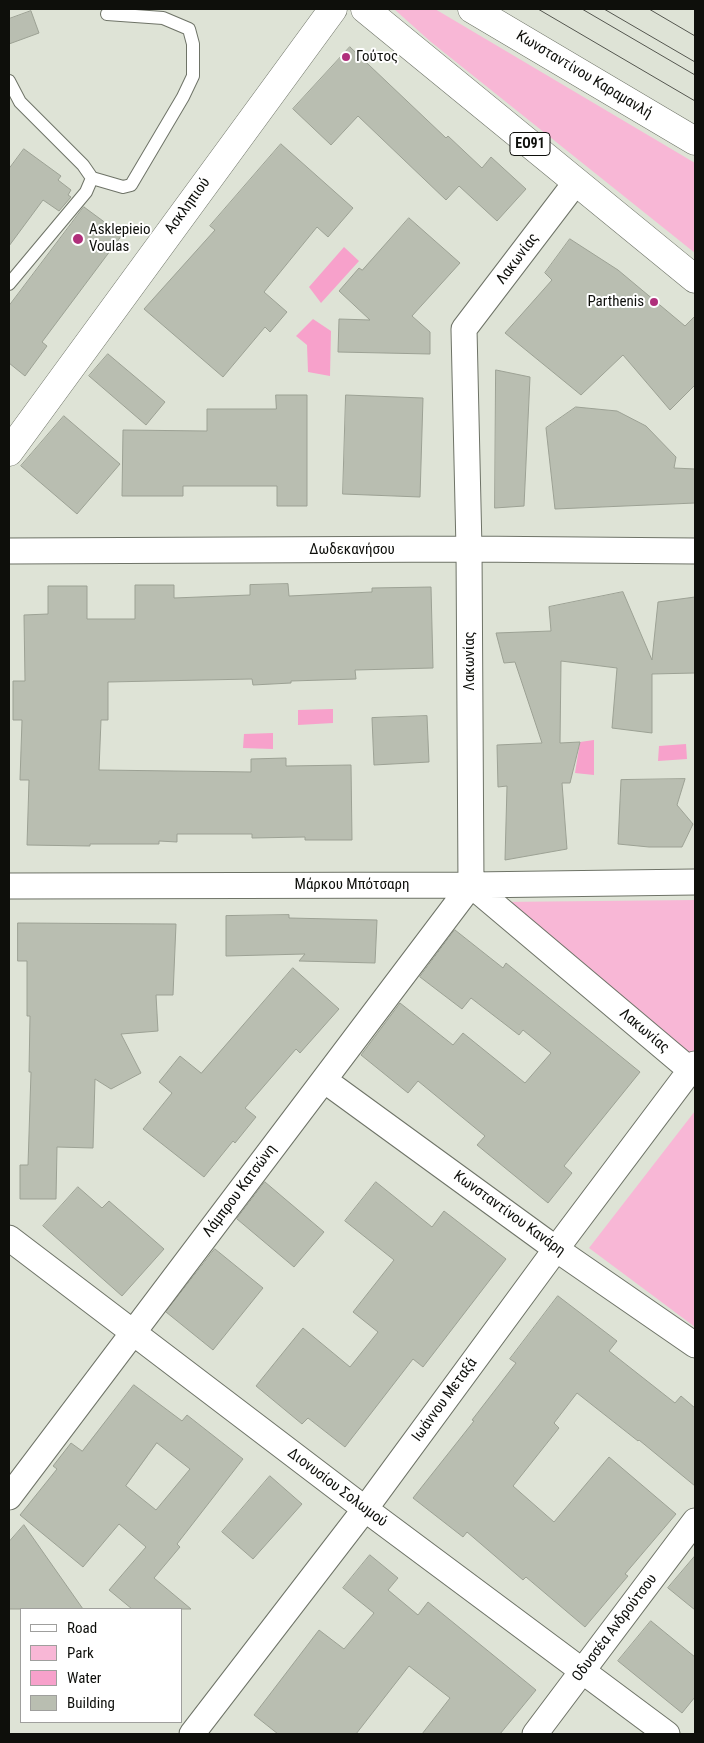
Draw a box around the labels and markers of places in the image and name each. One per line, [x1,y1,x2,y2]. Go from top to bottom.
place label: Γούτος [356,48,398,66]
marker: Γούτος [340,51,352,63]
place label: Asklepieio Voulas [89,221,151,256]
marker: Asklepieio Voulas [71,232,85,246]
place label: Parthenis [587,293,644,311]
marker: Parthenis [648,296,660,308]

